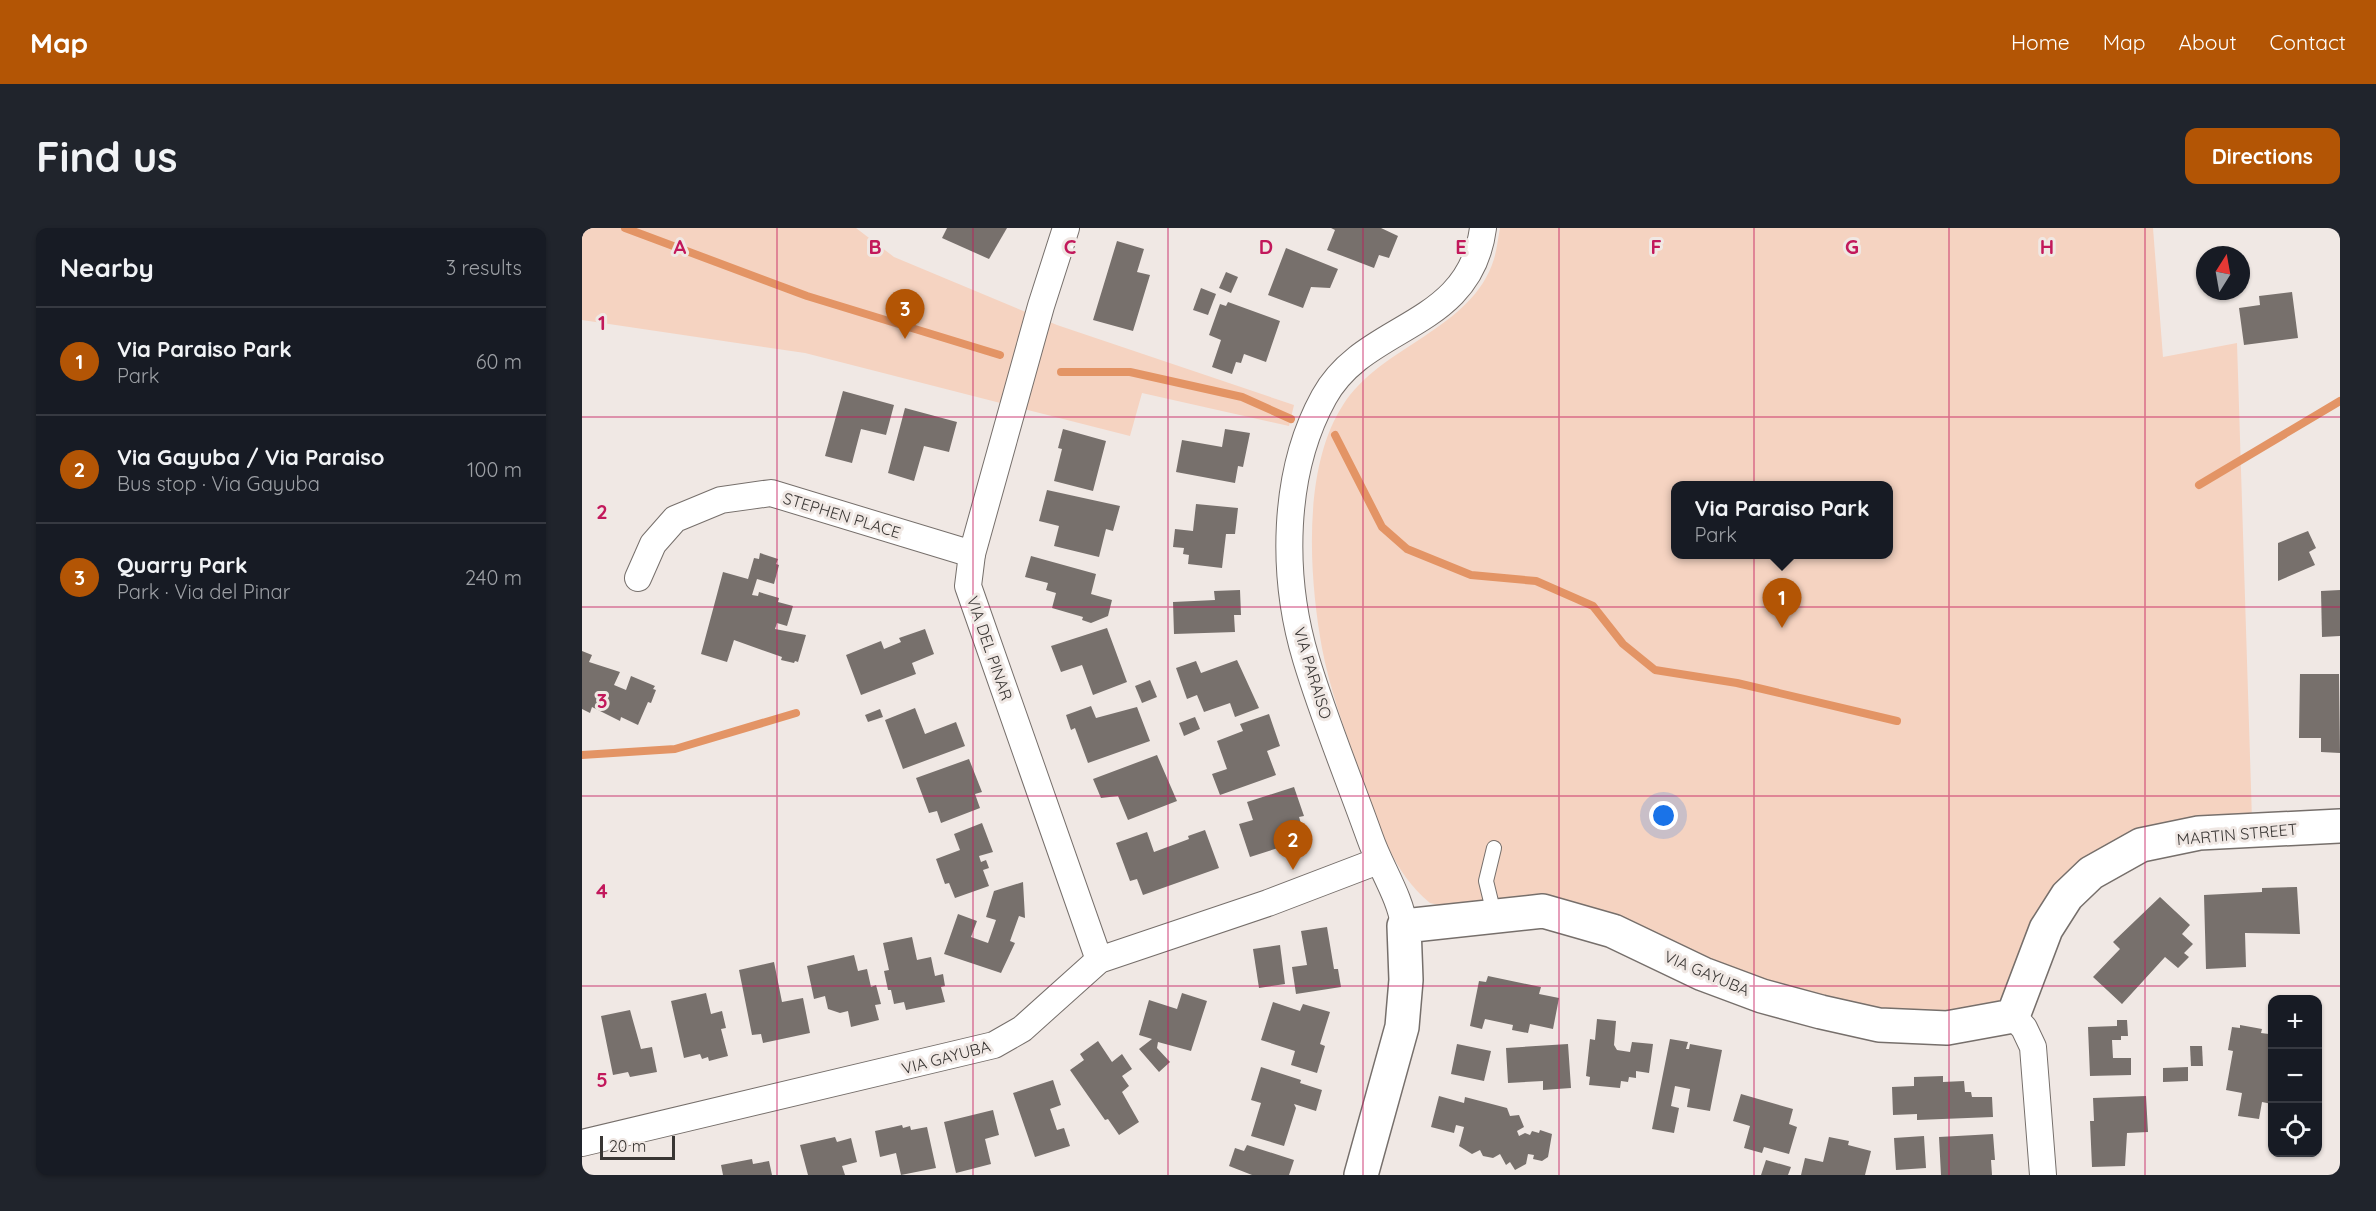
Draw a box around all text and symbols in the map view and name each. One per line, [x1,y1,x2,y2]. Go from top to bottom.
text: Map [30,25,88,60]
text: Home [2011,29,2070,55]
text: Map [2103,29,2146,55]
text: About [2179,29,2237,55]
text: Contact [2270,29,2346,55]
button: Directions [2185,128,2340,184]
text: Find us [36,130,178,183]
text: A [674,234,687,259]
text: B [868,234,882,259]
text: C [1064,234,1077,259]
text: D [1259,234,1273,259]
text: E [1455,234,1467,259]
text: F [1650,234,1662,259]
text: G [1845,234,1859,259]
text: H [2040,234,2054,259]
north arrow [2196,246,2250,300]
text: Nearby [60,251,154,284]
text: 3 results [446,255,522,280]
pin: 3 [886,290,924,339]
text: 1 [598,310,606,335]
text: Via Paraiso Park [117,335,292,363]
text: 1 [76,349,83,374]
text: 60 m [476,349,522,374]
text: Park [117,363,159,388]
text: Via Gayuba / Via Paraiso [117,443,384,471]
text: 2 [74,457,85,482]
text: 100 m [467,457,522,482]
text: Bus stop · Via Gayuba [117,471,320,496]
popup [1671,481,1893,559]
street label: STEPHEN PLACE [781,488,903,542]
text: Via Paraiso Park [1695,494,1869,522]
text: 2 [596,499,608,524]
text: Park [1695,522,1737,547]
text: Quarry Park [117,551,248,579]
text: 3 [74,565,85,590]
text: 240 m [465,565,522,590]
pin: 1 [1762,578,1802,628]
text: Park · Via del Pinar [117,579,290,604]
street label: VIA DEL PINAR [963,593,1017,703]
street label: VIA PARAISO [1290,625,1336,721]
text: 3 [597,688,607,713]
your location [1649,801,1678,830]
street label: MARTIN STREET [2176,819,2298,849]
pin: 2 [1274,820,1312,870]
text: 4 [596,878,608,903]
street label: VIA GAYUBA [1661,946,1753,1000]
map controls [2268,995,2322,1157]
button: + [2268,995,2322,1049]
street label: VIA GAYUBA [899,1036,993,1078]
button: − [2268,1049,2322,1103]
text: 5 [596,1067,608,1092]
button: locate [2268,1103,2322,1157]
scale bar [600,1133,675,1160]
text: 20 m [609,1136,646,1156]

